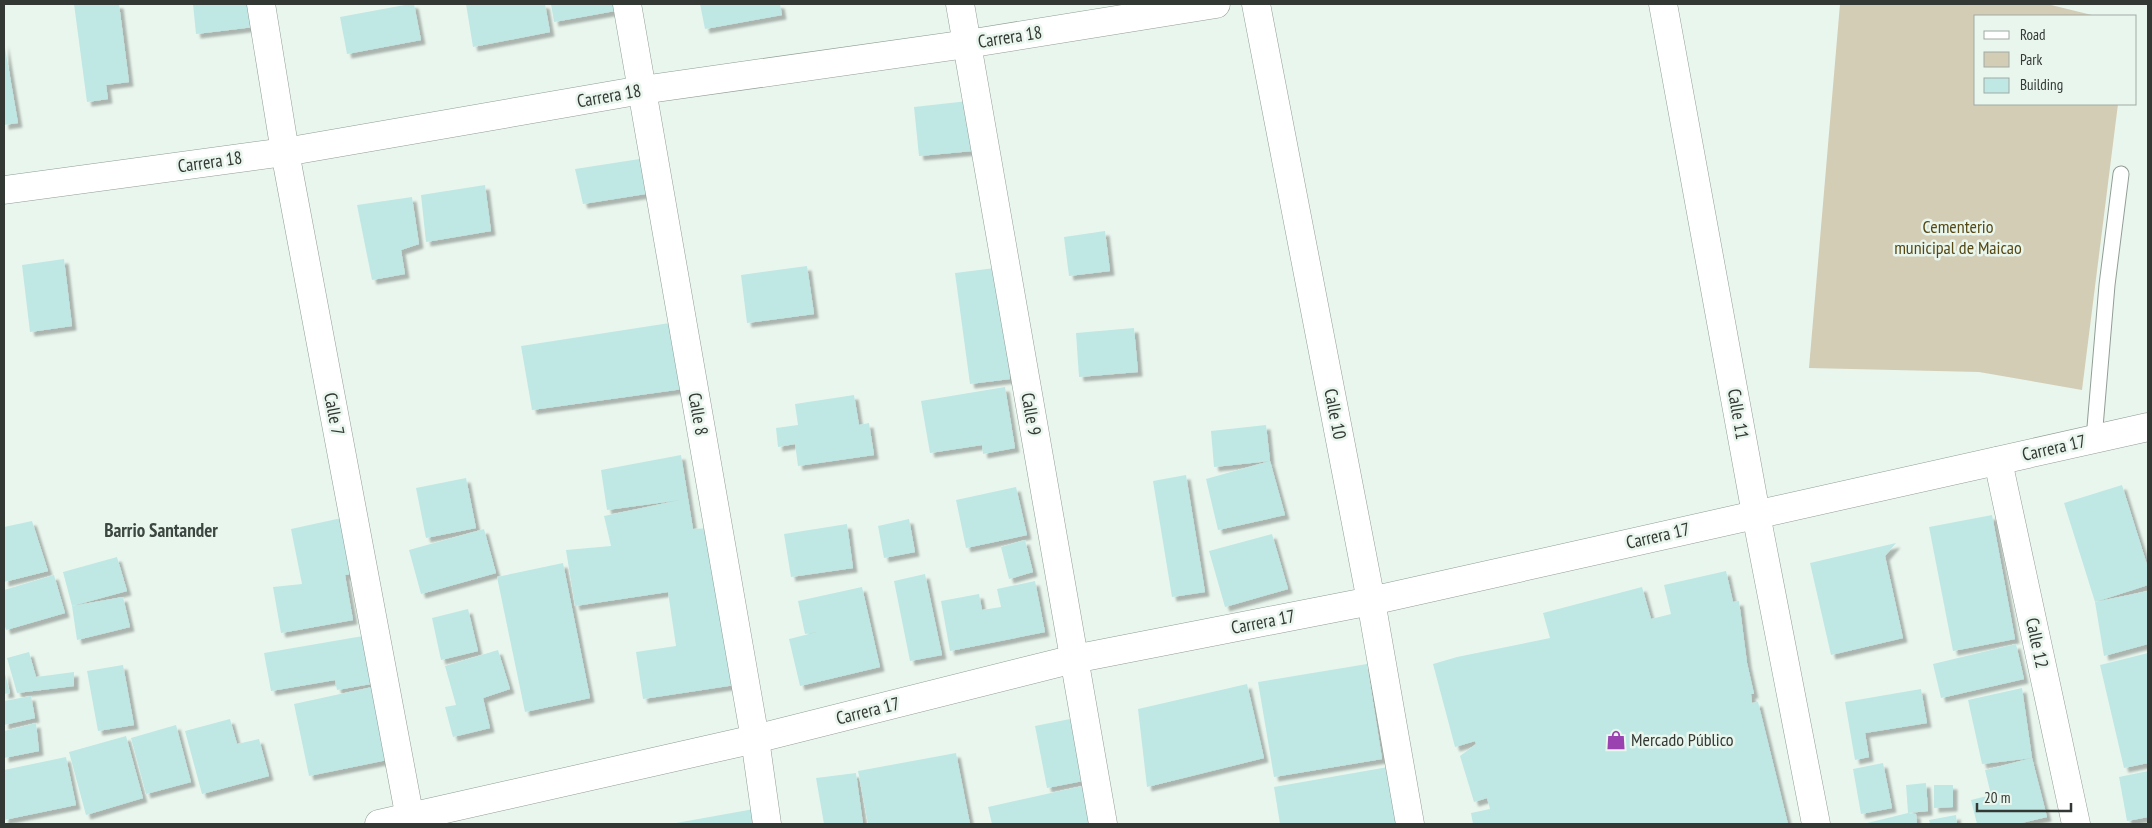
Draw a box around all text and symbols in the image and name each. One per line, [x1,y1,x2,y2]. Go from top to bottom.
legend [1974,15,2137,105]
street label: Carrera 18 [976,20,1044,53]
text: Road [2020,25,2046,44]
text: Park [2020,50,2042,69]
text: Building [2020,75,2063,94]
street label: Carrera 18 [575,79,643,112]
street label: Carrera 18 [176,146,244,177]
park label: Cementerio municipal de Maicao [1894,215,2022,259]
street label: Calle 10 [1319,387,1352,441]
street label: Calle 11 [1723,387,1754,441]
street label: Calle 7 [319,391,350,437]
street label: Calle 8 [683,391,714,437]
street label: Calle 9 [1016,391,1047,437]
street label: Carrera 17 [2020,429,2088,466]
street label: Carrera 17 [1624,517,1692,554]
district label: Barrio Santander [104,518,218,542]
street label: Carrera 17 [1229,604,1297,639]
street label: Calle 12 [2021,616,2054,670]
street label: Carrera 17 [834,692,902,729]
place label: Mercado Público [1631,728,1734,751]
shop icon: Mercado Público [1605,729,1627,751]
scale bar [1977,780,2071,812]
text: 20 m [1984,788,2010,807]

